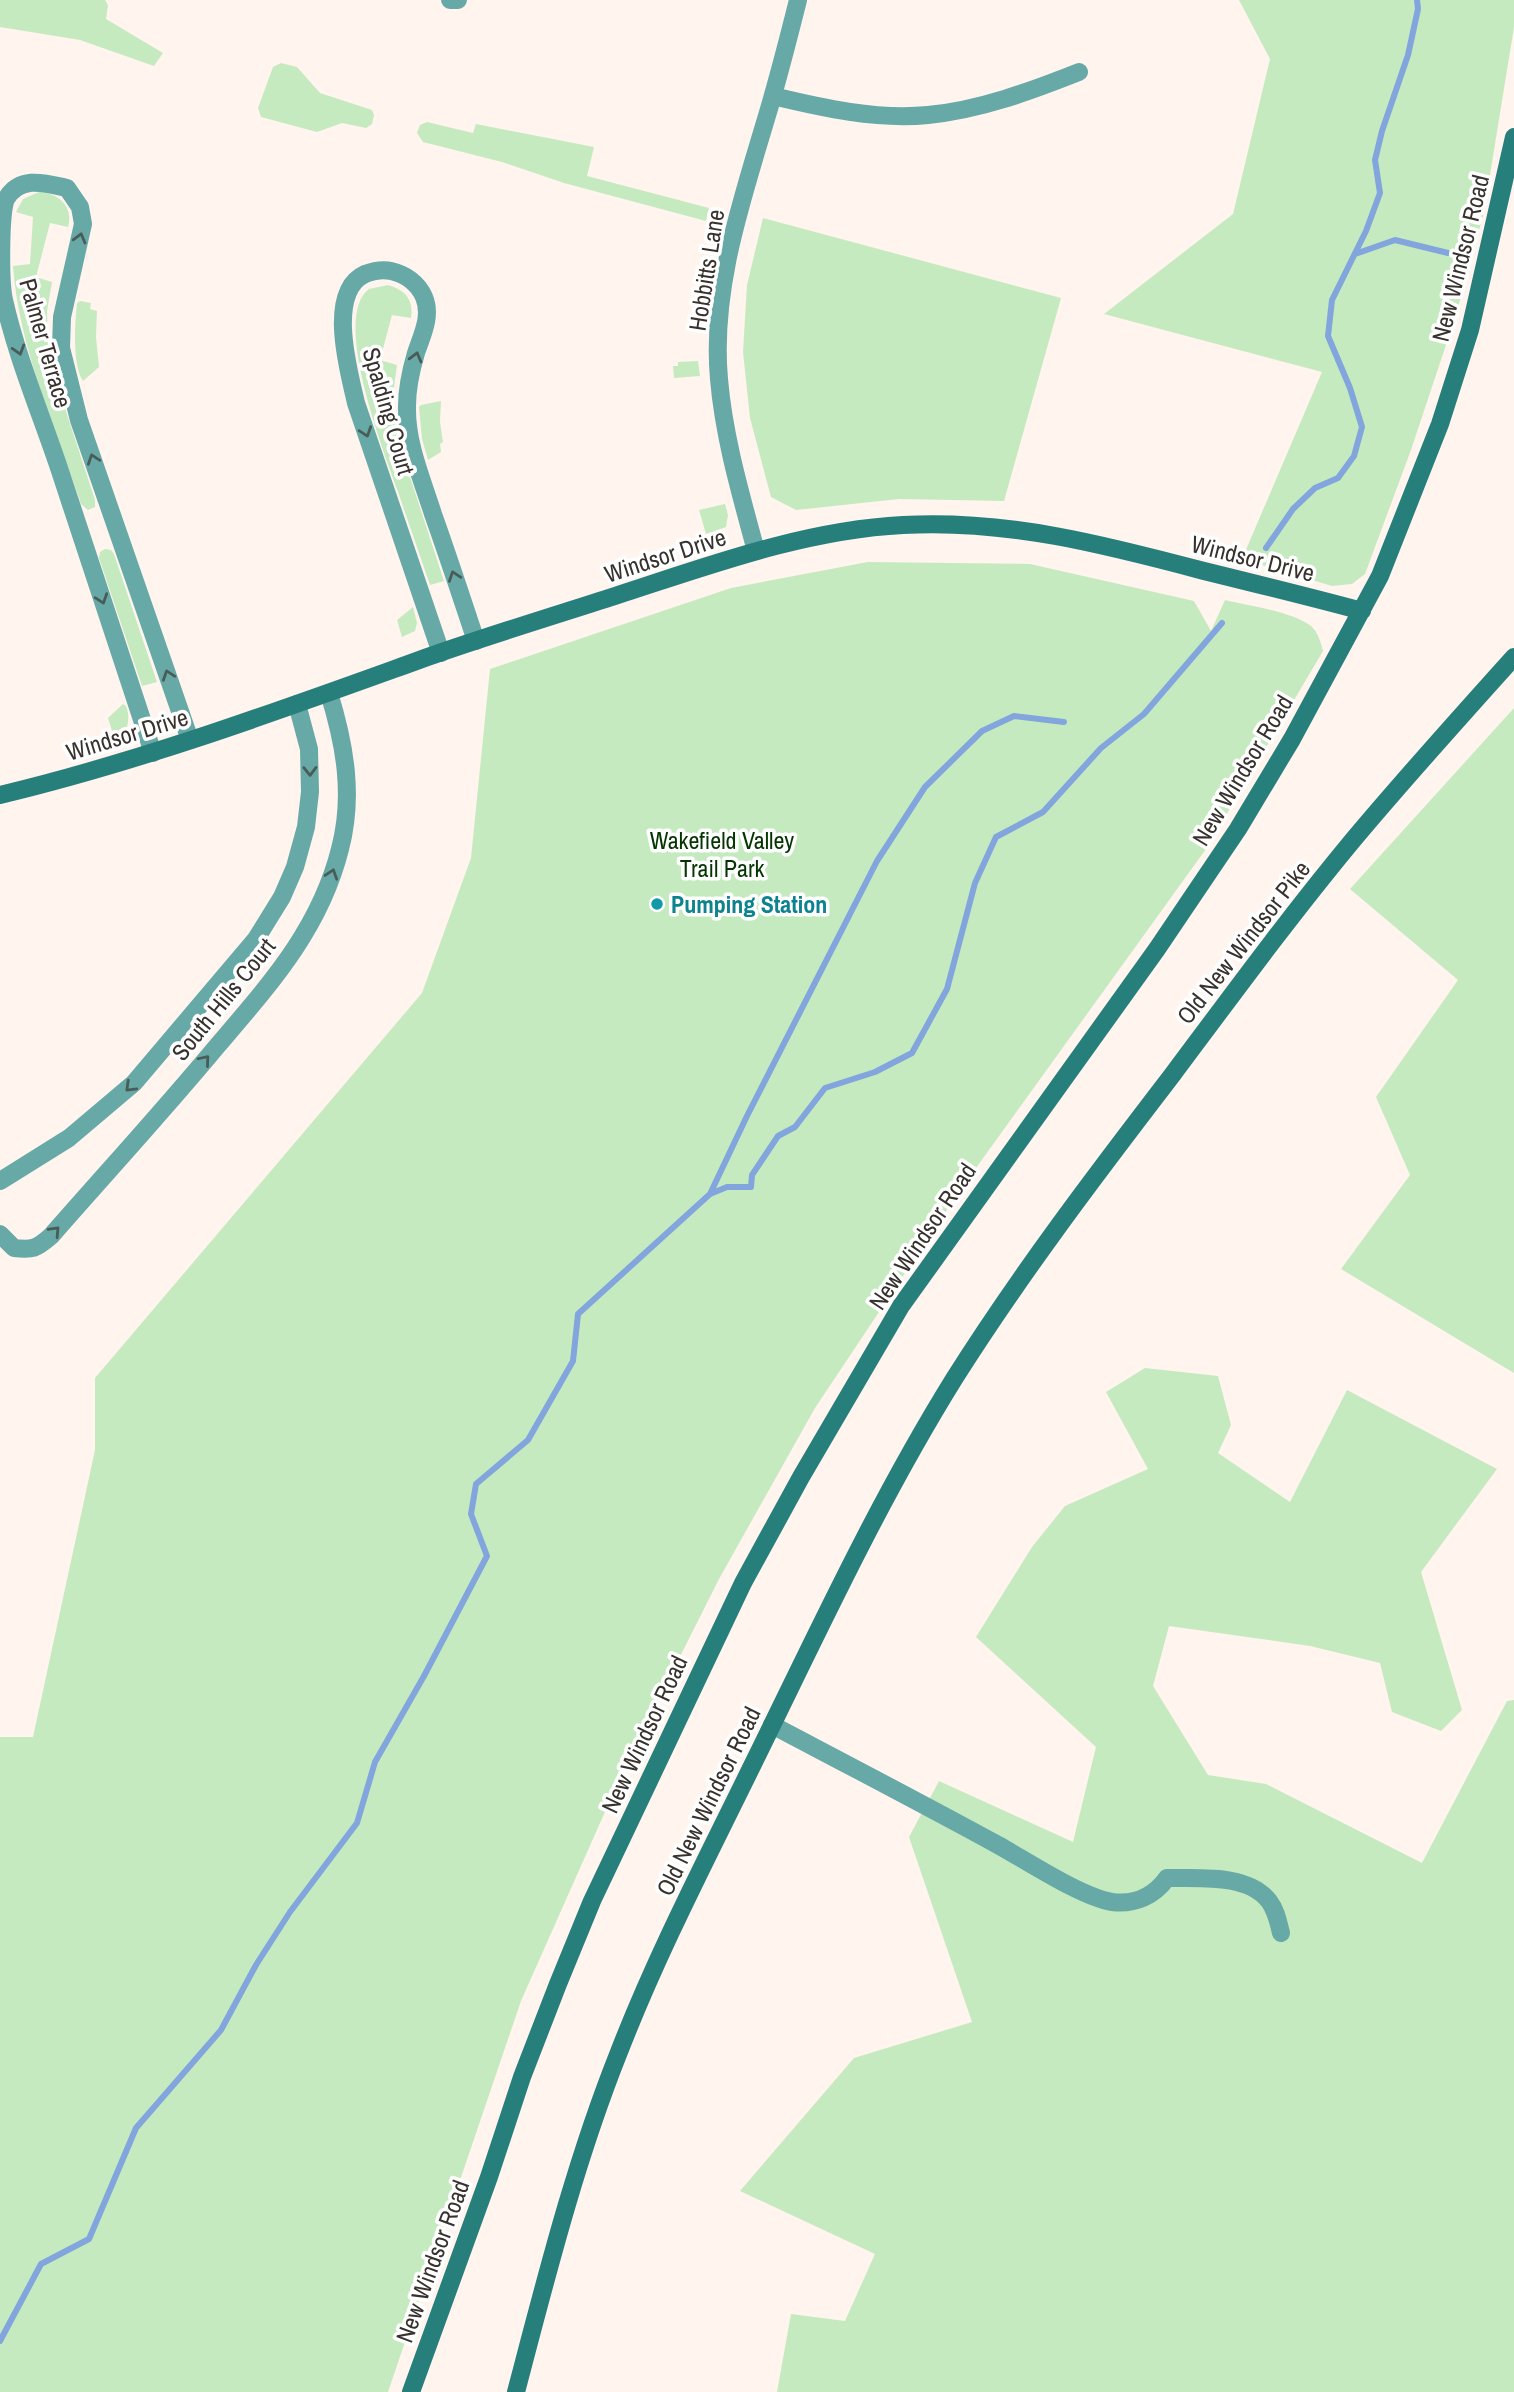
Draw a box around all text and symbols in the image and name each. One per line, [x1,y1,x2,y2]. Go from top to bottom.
street label: New Windsor Road [1424,171,1496,345]
street label: Hobbitts Lane [681,207,731,333]
one-way arrow [71,232,86,244]
street label: Palmer Terrace [12,275,80,411]
one-way arrow [10,343,25,355]
street label: Spalding Court [356,343,423,479]
one-way arrow [407,351,422,363]
one-way arrow [358,425,372,437]
one-way arrow [87,453,101,465]
street label: Windsor Drive [600,520,730,590]
street label: Windsor Drive [1188,527,1318,589]
one-way arrow [448,571,462,583]
one-way arrow [94,593,108,605]
one-way arrow [162,670,176,682]
street label: New Windsor Road [1184,689,1300,851]
street label: Windsor Drive [62,700,192,768]
one-way arrow [302,766,318,777]
park label: Wakefield Valley Trail Park [650,824,794,884]
street label: Old New Windsor Pike [1169,854,1317,1030]
one-way arrow [324,868,339,880]
place label: Pumping Station [671,888,827,920]
marker: Pumping Station [649,896,665,912]
street label: South Hills Court [164,931,283,1067]
one-way arrow [197,1056,210,1068]
one-way arrow [125,1079,138,1092]
street label: New Windsor Road [861,1156,983,1316]
one-way arrow [47,1226,59,1239]
street label: New Windsor Road [593,1650,695,1818]
street label: Old New Windsor Road [648,1701,768,1901]
street label: New Windsor Road [388,2175,476,2347]

